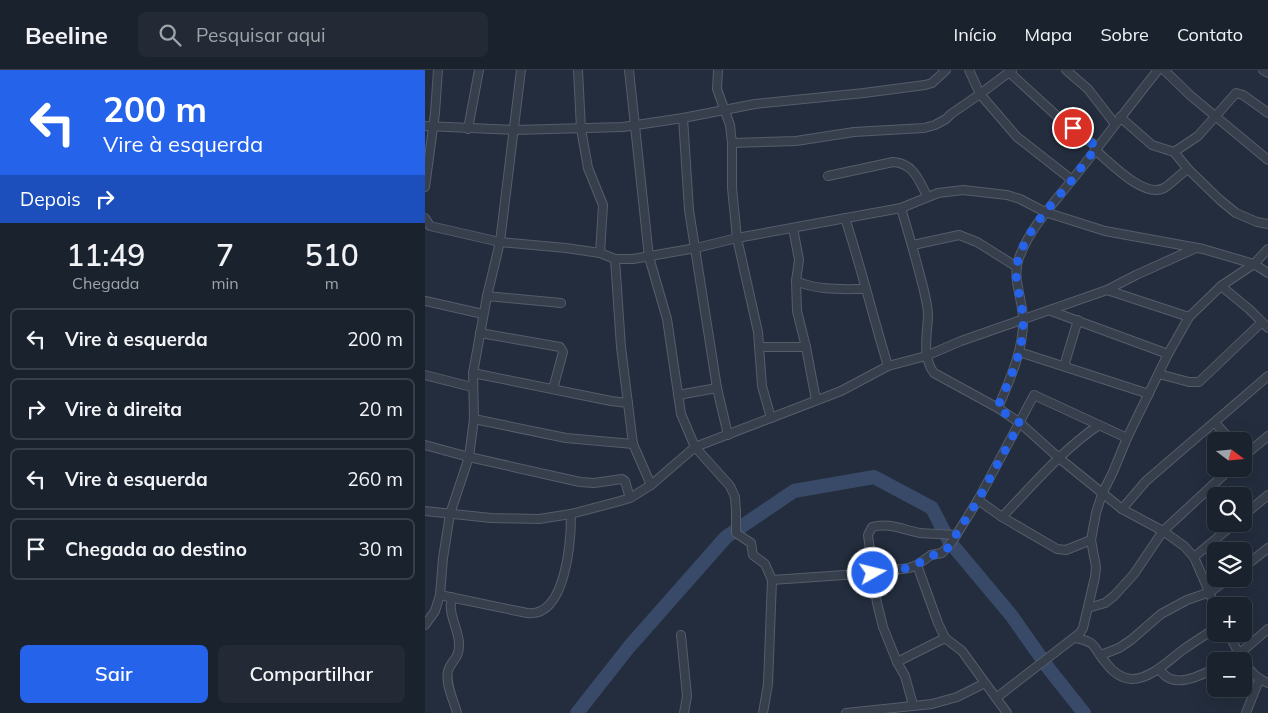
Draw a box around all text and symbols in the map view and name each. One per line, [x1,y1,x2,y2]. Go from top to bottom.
search box [138,12,488,57]
text: Beeline [25,20,108,50]
icon: search [156,21,184,49]
text: Pesquisar aqui [196,23,326,47]
text: Início [954,23,997,46]
text: Mapa [1025,23,1072,46]
text: Sobre [1100,23,1149,46]
text: Contato [1177,23,1243,46]
text: 200 m [103,87,207,131]
icon: left [20,90,85,155]
pin [1052,107,1094,149]
icon: arrive [1059,114,1087,142]
text: Vire à esquerda [103,130,263,158]
icon: right [91,185,119,213]
text: Depois [20,187,81,211]
text: 11:49 [66,236,145,274]
text: 7 [216,236,234,274]
text: 510 [305,236,359,274]
text: Chegada [72,273,139,293]
text: min [211,273,239,293]
text: m [325,273,339,293]
icon: left [22,325,50,353]
text: Vire à esquerda [65,327,208,351]
text: 200 m [347,327,403,351]
icon: right [22,395,50,423]
text: Vire à direita [65,397,182,421]
text: 20 m [359,397,403,421]
north arrow [1207,432,1253,478]
map controls [1207,432,1252,697]
icon: left [22,465,50,493]
text: Vire à esquerda [65,467,208,491]
text: 260 m [347,467,403,491]
button: search [1207,487,1252,532]
icon: arrive [22,535,50,563]
text: Chegada ao destino [65,537,247,561]
text: 30 m [359,537,403,561]
button: layers [1207,542,1252,587]
position arrow [846,546,898,598]
button: + [1207,597,1252,642]
button: Sair [20,645,208,703]
button: Compartilhar [218,645,405,703]
button: − [1207,652,1252,697]

